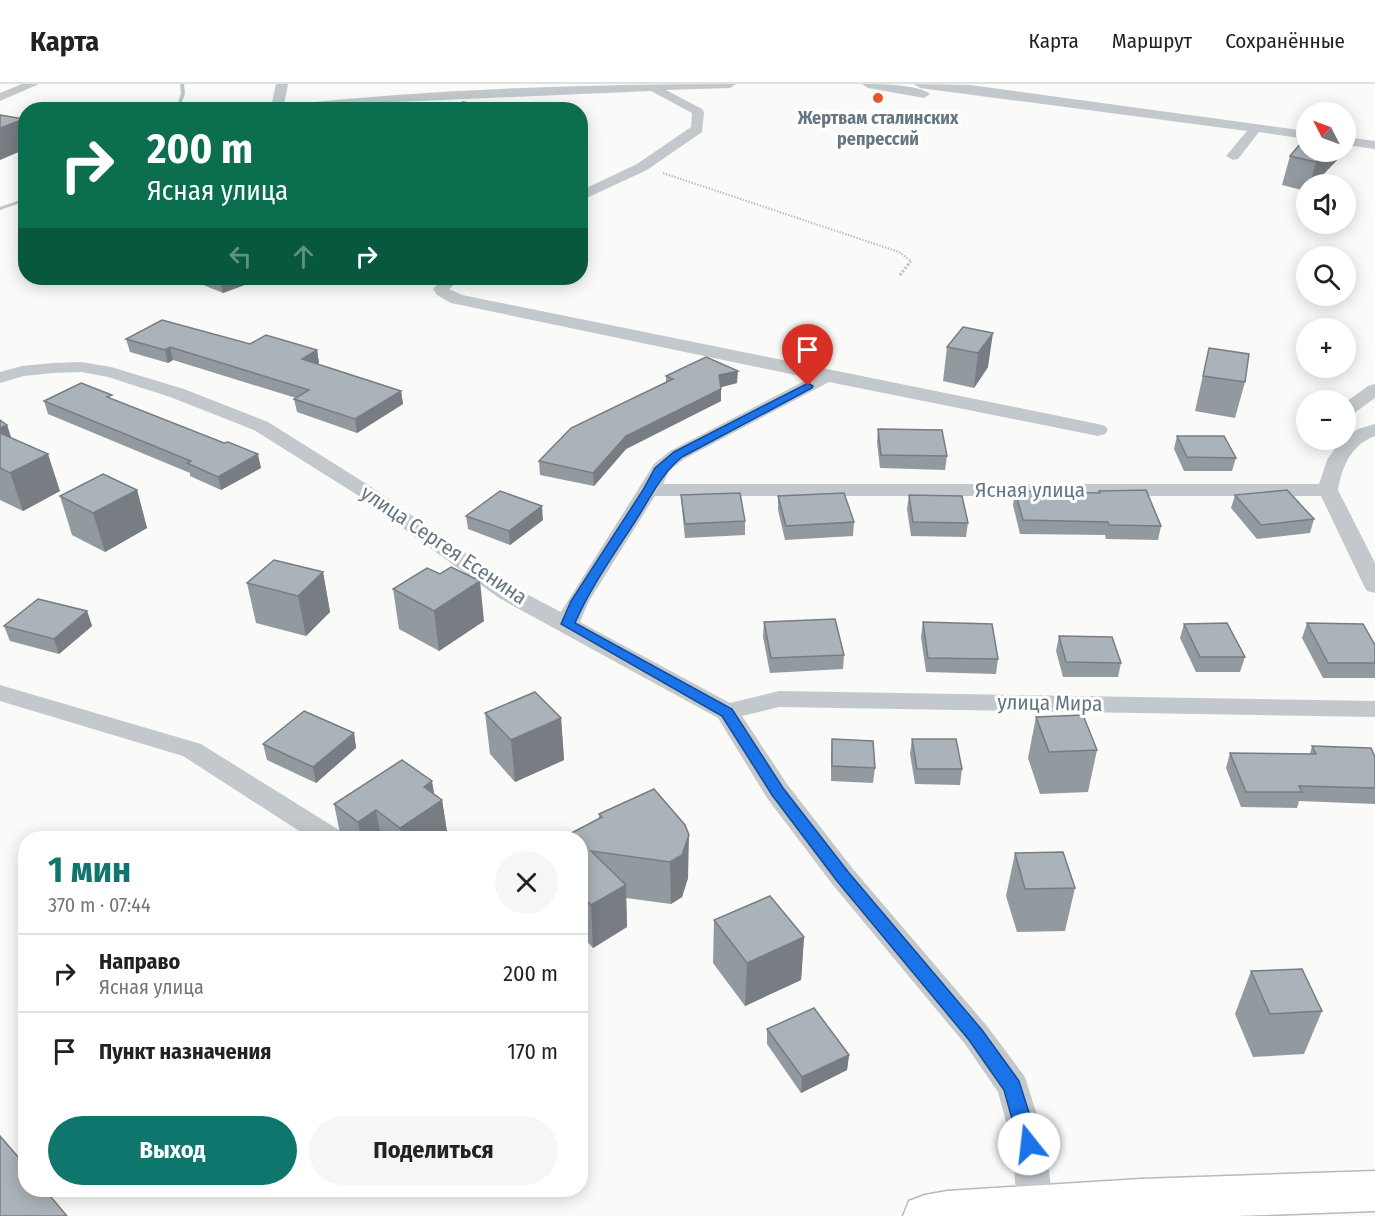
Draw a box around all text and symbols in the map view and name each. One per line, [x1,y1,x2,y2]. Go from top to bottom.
text: Карта [30,25,99,58]
text: Карта [1029,28,1079,54]
text: Маршрут [1112,28,1192,54]
text: Сохранённые [1225,28,1345,54]
marker: Жертвам сталинских репрессий [871,91,885,105]
north arrow [1296,102,1356,162]
map controls [1296,102,1356,450]
place label: Жертвам сталинских репрессий [797,107,959,150]
text: 200 m [147,124,253,174]
icon: right [48,126,126,204]
button: sound [1296,174,1356,234]
text: Ясная улица [147,175,288,207]
icon: left [224,240,257,273]
icon: ahead [287,240,320,273]
icon: right [350,240,383,273]
button: search [1296,246,1356,306]
button: + [1296,318,1356,378]
pin [782,324,833,386]
icon: arrive [791,333,824,366]
button: − [1296,390,1356,450]
street label: Ясная улица [975,477,1085,503]
street label: улица Сергея Есенина [356,480,532,610]
street label: улица Мира [997,689,1103,717]
text: 1 мин [48,848,131,892]
button: close [495,851,558,914]
text: 370 m · 07:44 [48,893,151,917]
text: Направо [99,948,180,975]
icon: right [48,957,81,990]
text: 200 m [503,960,558,987]
text: Ясная улица [99,975,204,999]
icon: arrive [48,1035,81,1068]
text: Пункт назначения [99,1038,271,1065]
text: 170 m [507,1038,558,1065]
position arrow [997,1112,1061,1176]
button: Выход [48,1116,297,1185]
button: Поделиться [309,1116,558,1185]

